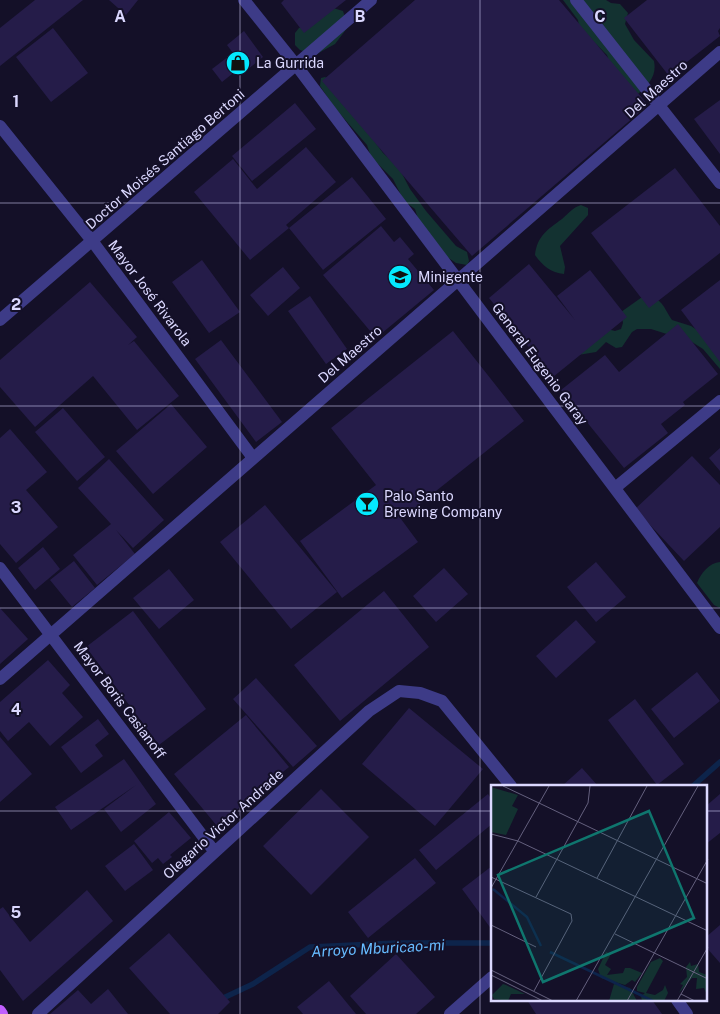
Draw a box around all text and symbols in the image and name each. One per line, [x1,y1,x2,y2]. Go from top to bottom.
text: A [114,7,126,26]
text: B [355,7,366,26]
text: C [594,7,606,26]
shop icon: La Gurrida [225,50,251,76]
place label: La Gurrida [256,55,324,71]
street label: Del Maestro [621,57,691,121]
street label: Doctor Moisés Santiago Bertoni [83,86,247,232]
text: 1 [13,92,19,111]
street label: Mayor José Rivarola [105,237,195,349]
school or university icon: Minigente [387,264,413,290]
place label: Minigente [418,269,483,285]
text: 2 [11,295,21,314]
street label: General Eugenio Garay [489,300,592,429]
street label: Del Maestro [315,322,385,386]
place label: Palo Santo Brewing Company [384,488,503,520]
bar icon: Palo Santo Brewing Company [354,491,380,517]
text: 3 [11,498,21,517]
street label: Mayor Boris Casianoff [71,638,170,762]
text: 4 [11,700,22,719]
street label: Olegario Victor Andrade [160,766,286,882]
inset map [491,785,708,1002]
text: 5 [11,903,22,922]
water label: Arroyo Mburicao-mi [311,936,445,960]

